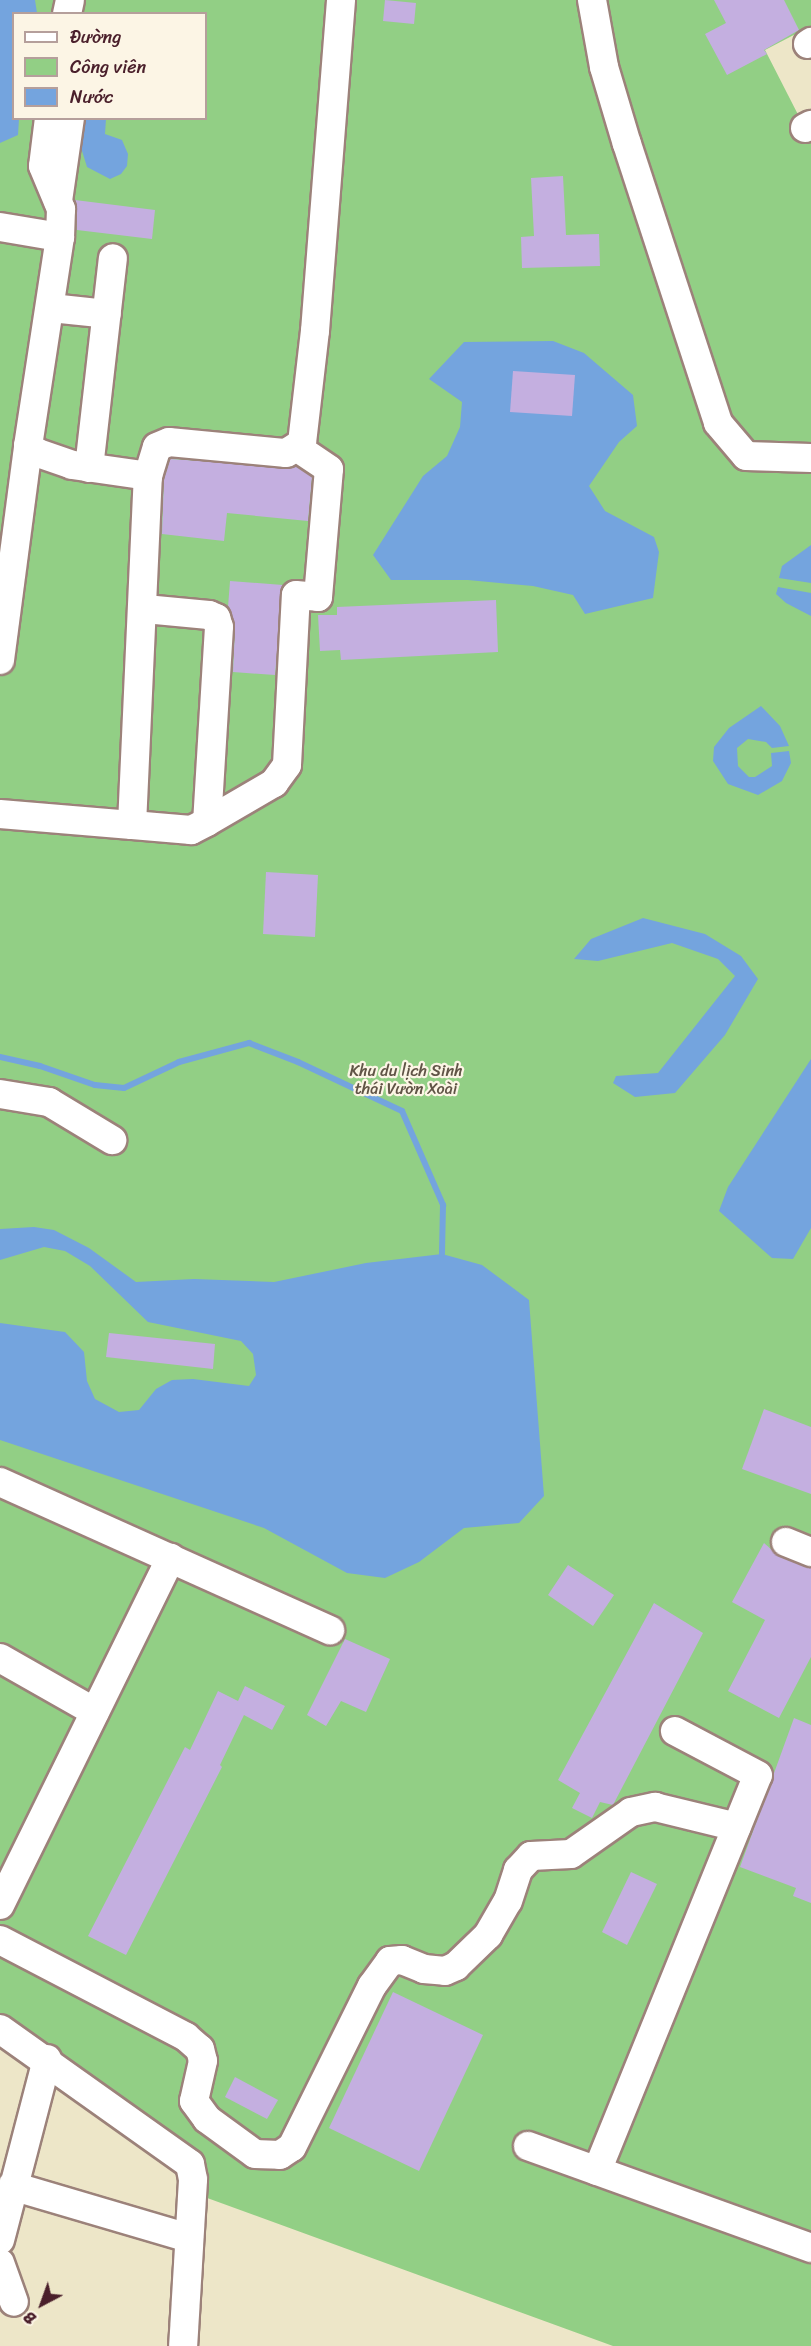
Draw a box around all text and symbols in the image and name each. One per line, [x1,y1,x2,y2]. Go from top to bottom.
legend [12,12,207,120]
text: Đường [70,21,121,53]
text: Công viên [70,51,146,83]
text: Nước [70,81,113,113]
park label: Khu du lịch Sinh thái Vườn Xoài [350,1061,462,1099]
north arrow [12,2274,72,2334]
text: B [17,2304,43,2332]

